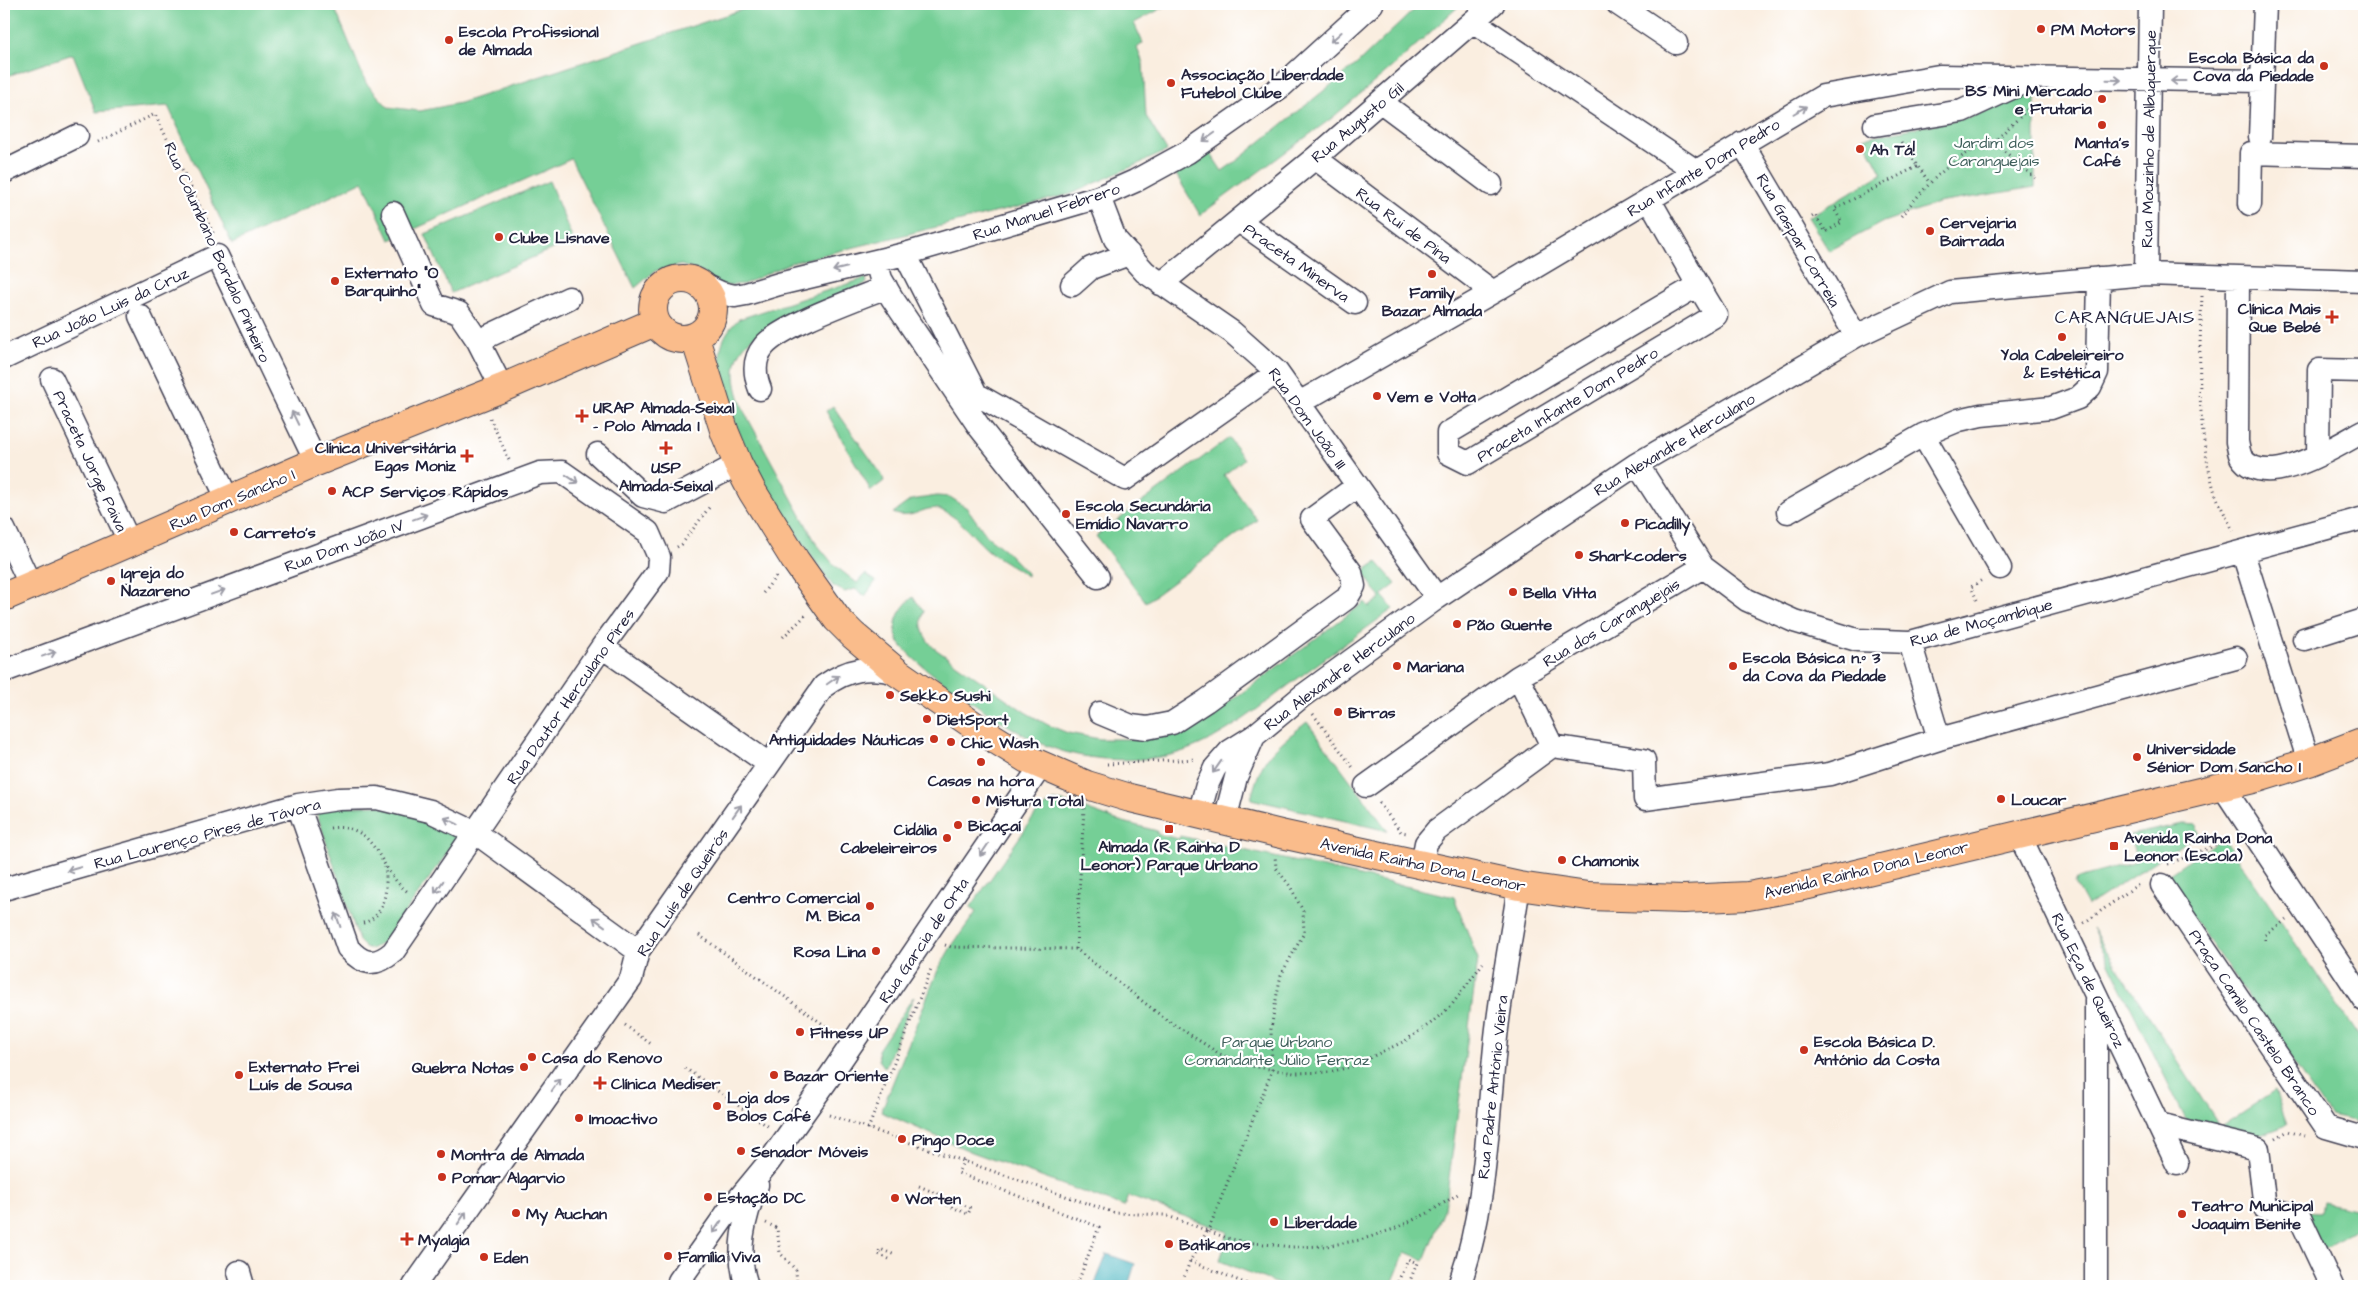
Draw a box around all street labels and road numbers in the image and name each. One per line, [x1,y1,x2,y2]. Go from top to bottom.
street label: Rua Mouzinho de Albuquerque [2136,29,2162,248]
street label: Rua Augusto Gil [1307,77,1409,169]
street label: Rua Infante Dom Pedro [1623,113,1784,222]
street label: Rua Columbano Bordalo Pinheiro [158,139,276,366]
street label: Rua Gaspar Correia [1751,170,1845,311]
street label: Rua Manuel Febrero [970,178,1123,246]
street label: Rua Rui de Pina [1351,183,1456,269]
street label: Praceta Minerva [1239,218,1354,308]
street label: Rua João Luis da Cruz [29,262,192,354]
street label: Praceta Infante Dom Pedro [1473,342,1662,468]
street label: Rua Dom João III [1263,363,1352,474]
street label: Praceta Jorge Paiva [47,387,133,536]
street label: Rua Alexandre Herculano [1590,388,1759,502]
street label: Rua Dom Sancho I [166,463,299,536]
street label: Rua Dom João IV [281,514,407,578]
street label: Rua dos Caranguejais [1539,573,1685,673]
street label: Rua de Moçambique [1908,593,2055,653]
street label: Rua Doutor Herculano Pires [502,604,640,789]
street label: Rua Alexandre Herculano [1259,608,1420,736]
street label: Rua Lourenço Pires de Távora [92,793,323,875]
street label: Rua Luís de Queirós [632,824,734,961]
street label: Avenida Rainha Dona Leonor [1318,832,1528,898]
street label: Avenida Rainha Dona Leonor [1762,836,1971,904]
street label: Rua Garcia de Orta [874,874,974,1007]
street label: Rua Eça de Queiroz [2046,909,2130,1052]
street label: Praça Camilo Castelo Branco [2184,925,2325,1120]
street label: Rua Padre António Vieira [1472,994,1514,1180]

